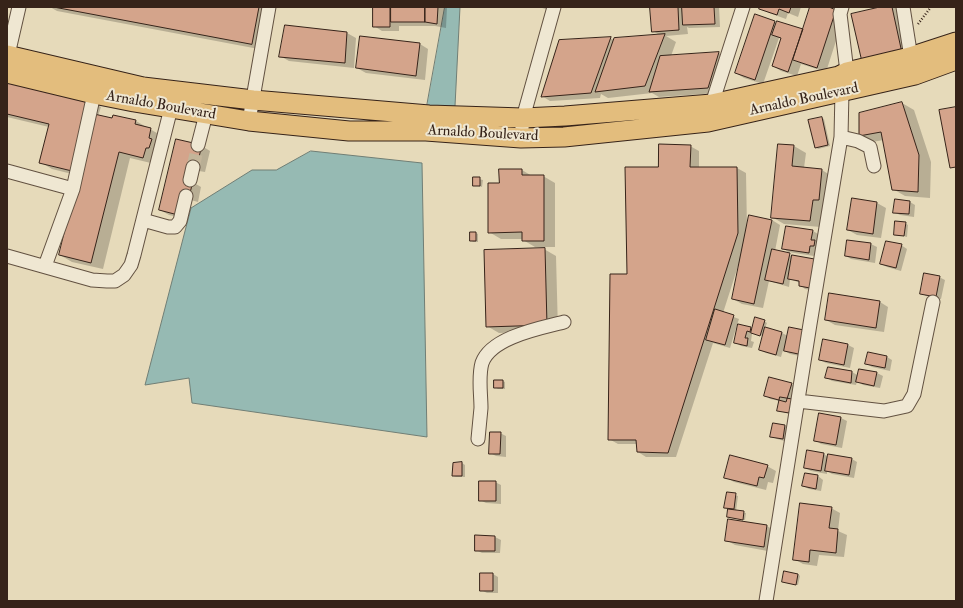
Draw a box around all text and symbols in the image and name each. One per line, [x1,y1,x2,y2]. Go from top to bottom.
street label: Arnaldo Boulevard [748,80,860,120]
street label: Arnaldo Boulevard [105,88,217,124]
street label: Arnaldo Boulevard [427,122,539,146]

